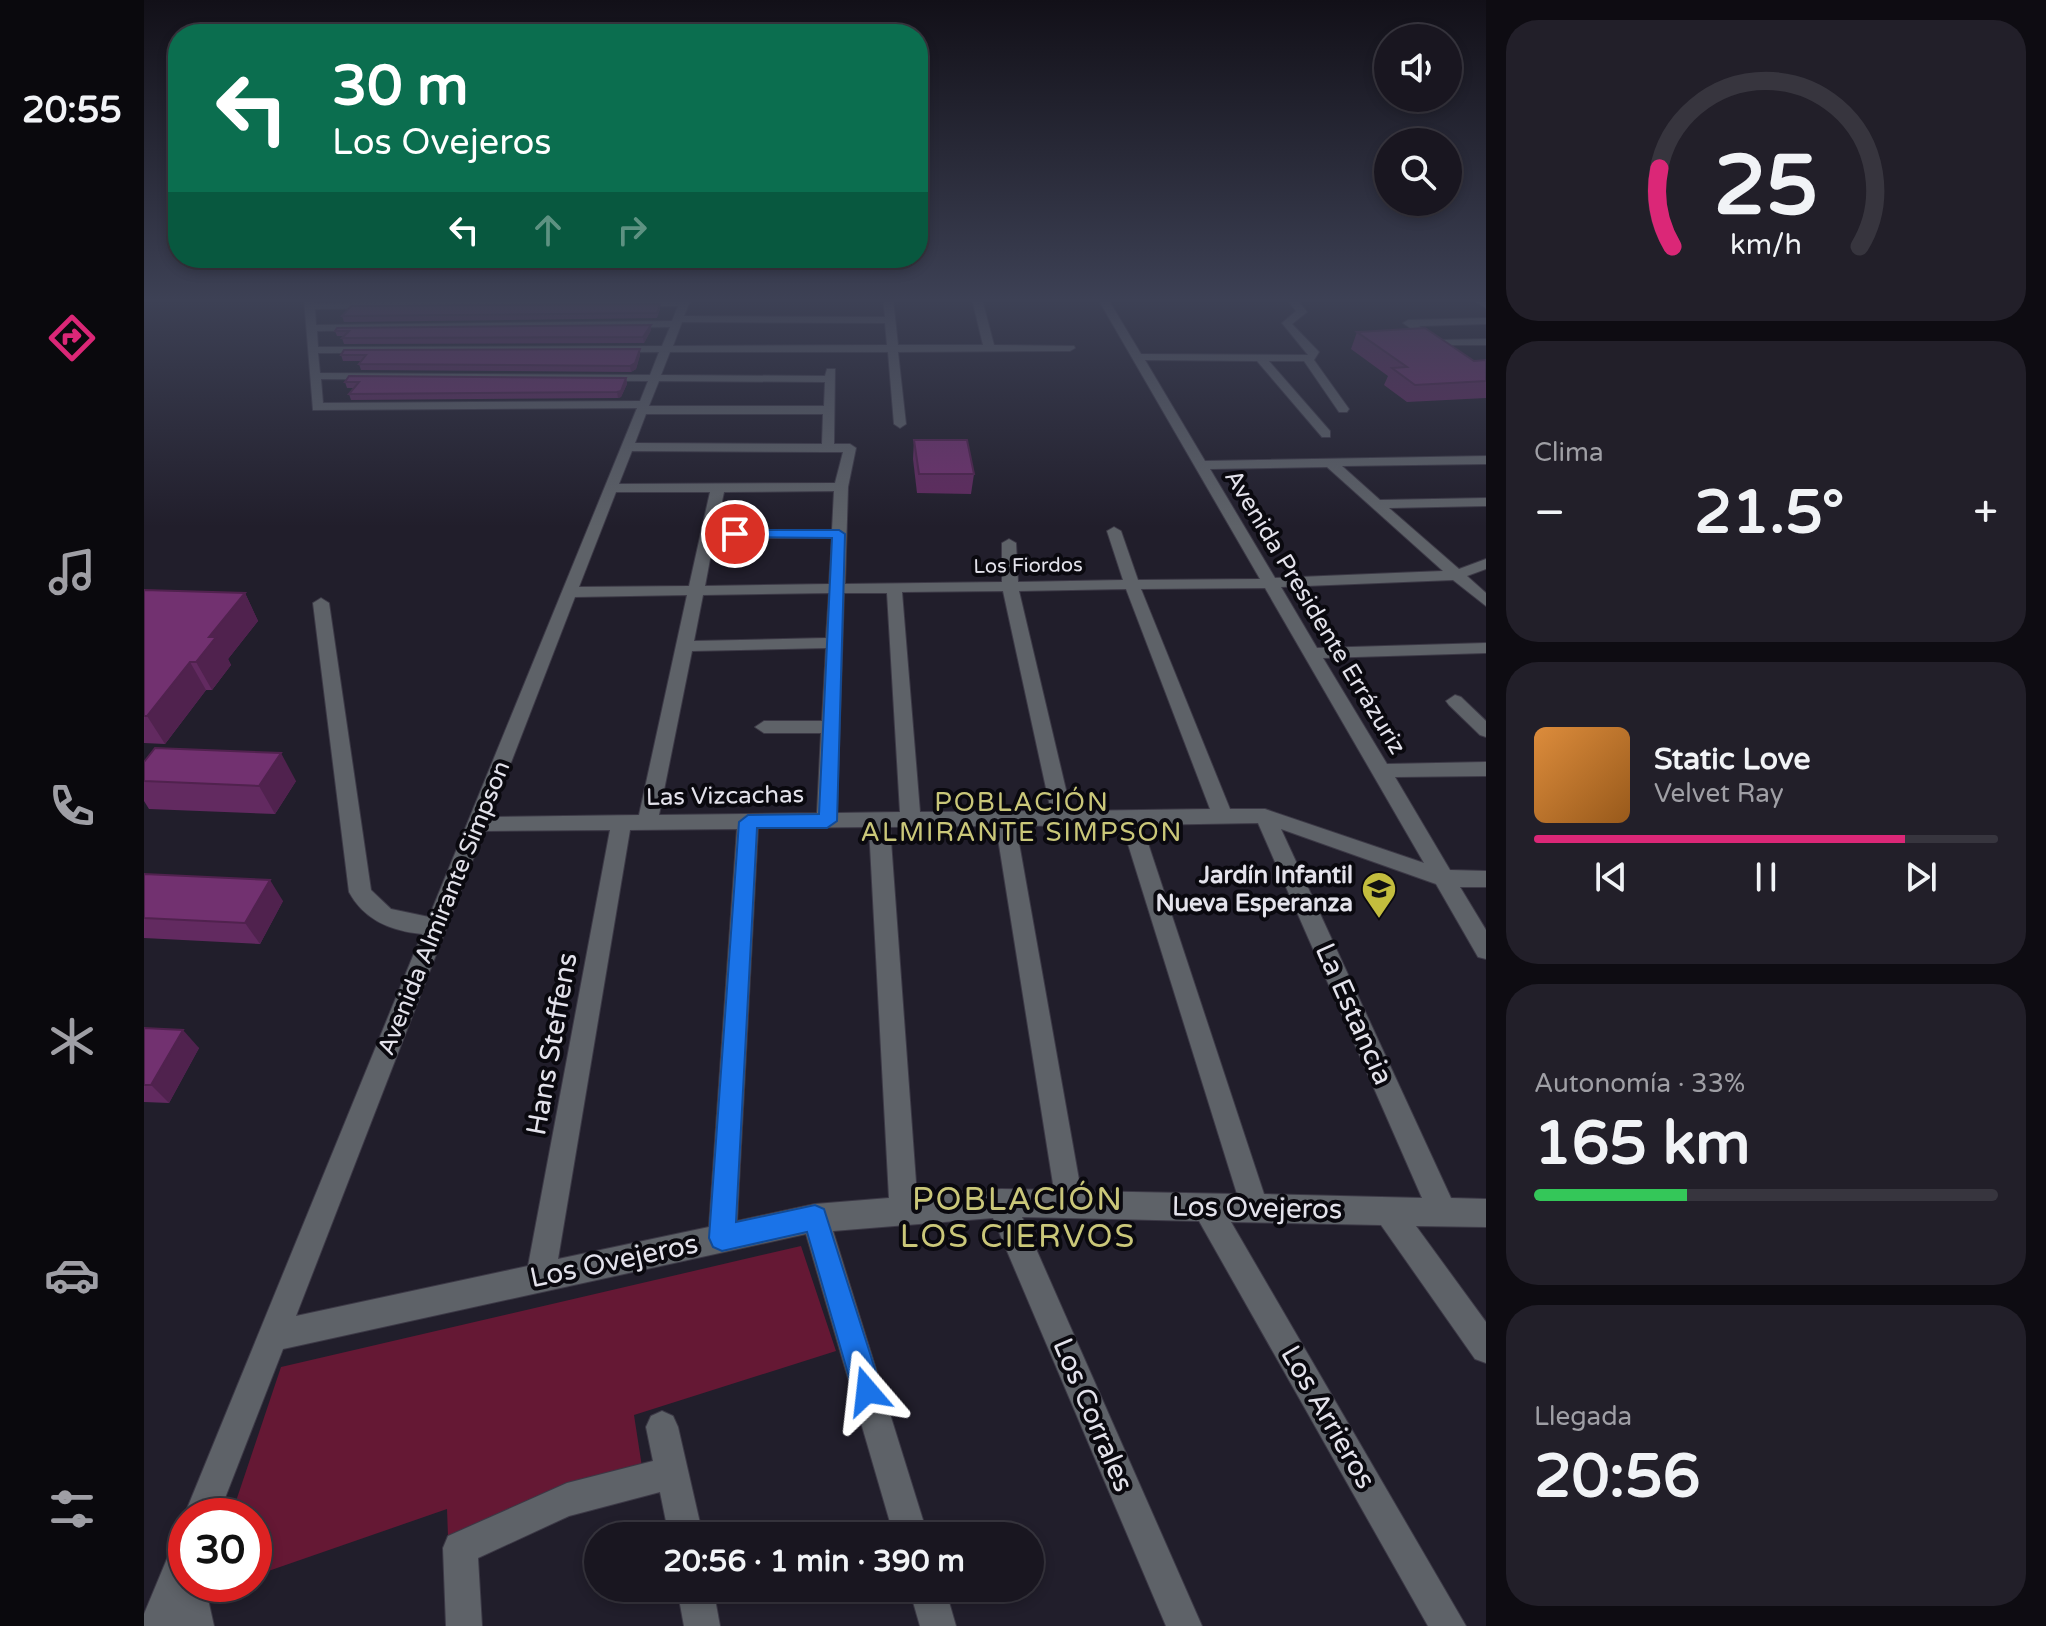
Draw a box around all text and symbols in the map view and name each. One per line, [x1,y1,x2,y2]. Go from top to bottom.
map controls [1374,24,1462,216]
button: sound [1374,24,1462,112]
text: 30 m [332,53,468,120]
icon: left [200,56,304,160]
text: 20:55 [22,89,122,132]
text: Los Ovejeros [332,121,552,164]
button: search [1374,128,1462,216]
text: 25 [1714,136,1818,236]
icon: left [442,208,486,252]
icon: ahead [526,208,570,252]
icon: right [610,208,654,252]
text: km/h [1730,228,1802,262]
icon: directions [44,310,100,366]
text: Clima [1534,437,1604,468]
street label: Avenida Presidente Errázuriz [1218,464,1412,760]
text: 21.5° [1694,477,1844,549]
text: − [1534,487,1565,540]
text: + [1973,487,1998,540]
pin [701,500,769,568]
icon: arrive [713,512,757,556]
icon: music [44,544,100,600]
street label: Los Fiordos [973,553,1083,579]
text: Static Love [1654,741,1810,778]
street label: Avenida Almirante Simpson [372,757,516,1059]
icon: phone [44,778,100,834]
text: Velvet Ray [1654,778,1784,809]
street label: Las Vizcachas [646,780,804,812]
district label: POBLACIÓN ALMIRANTE SIMPSON [861,786,1183,848]
icon: previous [1589,855,1633,899]
icon: pause [1744,855,1788,899]
icon: next [1899,855,1943,899]
place label: Jardín Infantil Nueva Esperanza [1156,861,1353,918]
school or university icon: Jardín Infantil Nueva Esperanza [1360,870,1398,920]
street label: La Estancia [1308,938,1400,1090]
street label: Hans Steffens [519,950,585,1138]
icon: climate [44,1013,100,1069]
text: Autonomía · 33% [1534,1068,1745,1099]
text: 165 km [1534,1108,1750,1180]
district label: POBLACIÓN LOS CIERVOS [900,1180,1136,1256]
street label: Los Ovejeros [1171,1190,1343,1226]
street label: Los Ovejeros [527,1227,701,1295]
icon: car [44,1247,100,1303]
street label: Los Corrales [1045,1333,1141,1497]
street label: Los Arrieros [1273,1339,1383,1495]
position arrow [825,1349,909,1433]
text: Llegada [1534,1401,1632,1432]
text: 20:56 [1534,1441,1700,1513]
icon: filters [44,1481,100,1537]
speed limit sign: 30 [168,1498,272,1602]
text: 20:56 · 1 min · 390 m [663,1543,965,1580]

